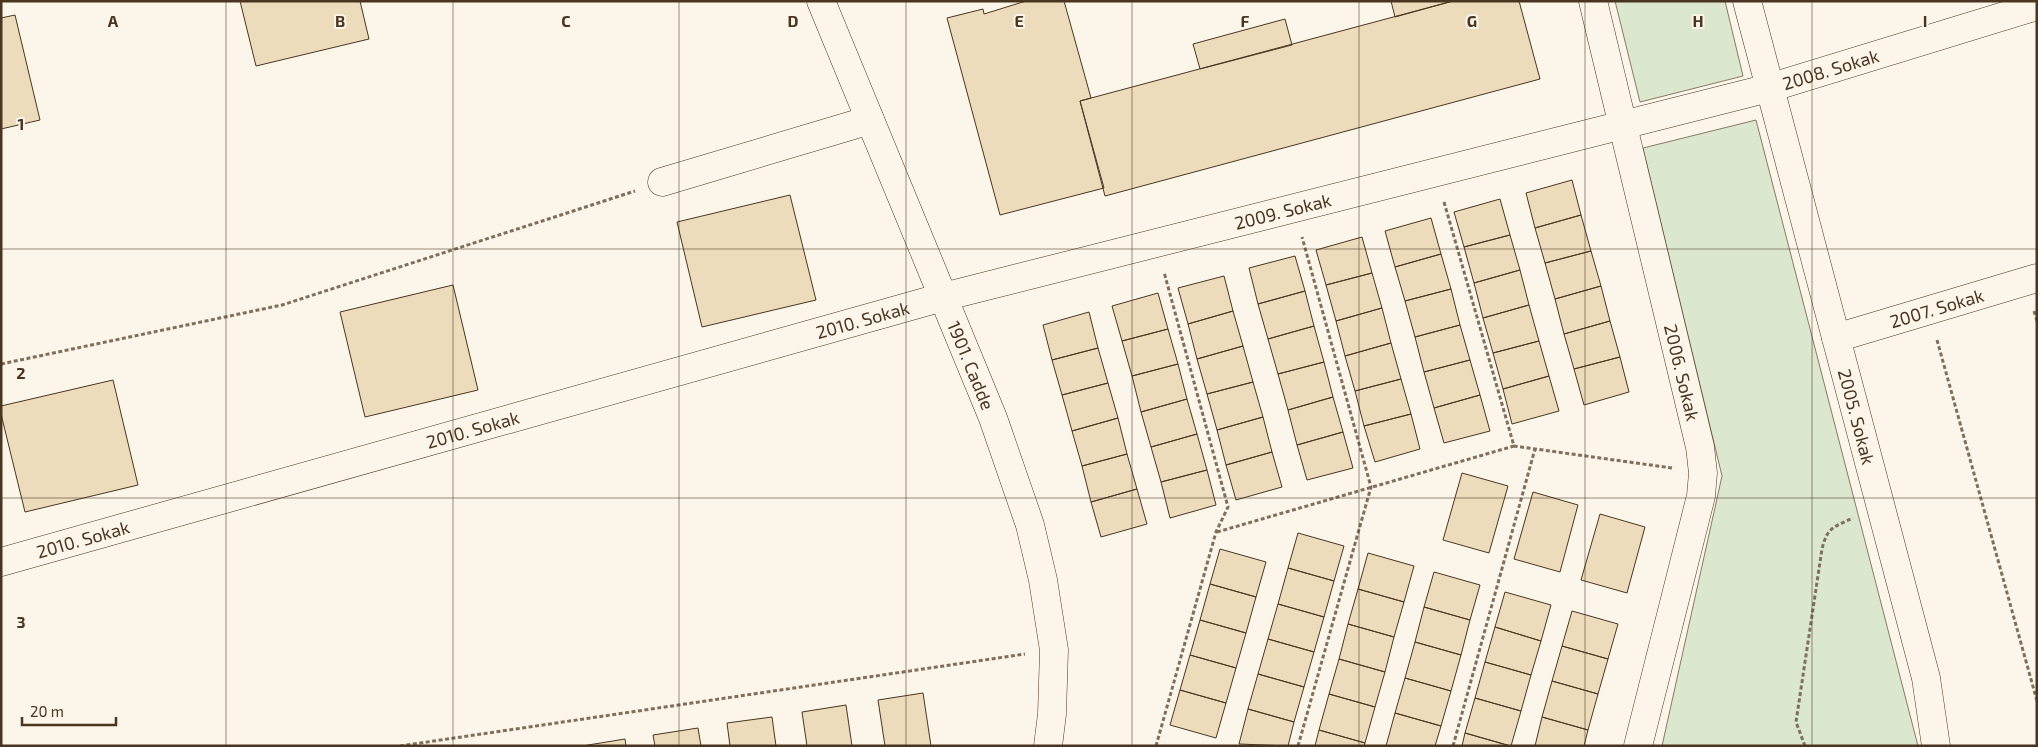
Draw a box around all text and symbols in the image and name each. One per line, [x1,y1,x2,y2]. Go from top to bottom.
text: A [108,11,119,30]
text: B [335,11,345,30]
text: C [561,11,571,30]
text: D [788,11,799,30]
text: E [1014,11,1024,30]
text: F [1241,11,1250,30]
text: G [1467,11,1477,30]
text: H [1692,11,1704,30]
text: I [1923,11,1927,30]
street label: 2008. Sokak [1780,44,1881,94]
text: 1 [18,114,24,133]
street label: 2009. Sokak [1232,188,1333,234]
street label: 2007. Sokak [1887,284,1986,332]
street label: 2010. Sokak [814,296,912,343]
street label: 1901. Cadde [943,318,999,413]
street label: 2006. Sokak [1660,322,1704,423]
text: 2 [16,363,26,382]
street label: 2005. Sokak [1834,366,1880,467]
street label: 2010. Sokak [424,406,522,453]
street label: 2010. Sokak [34,515,132,563]
text: 3 [16,612,26,631]
scale bar [22,694,116,726]
text: 20 m [30,702,64,720]

